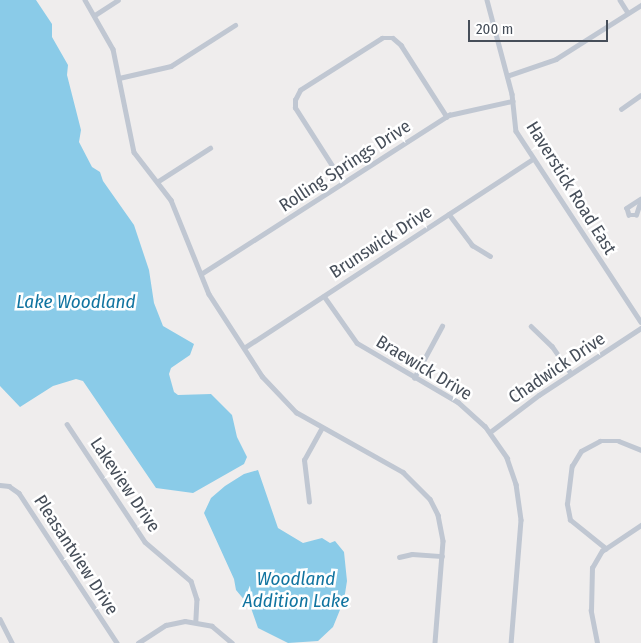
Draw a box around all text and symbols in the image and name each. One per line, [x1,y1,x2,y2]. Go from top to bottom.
scale bar [471,10,611,42]
text: 200 m [476,20,513,38]
street label: Rolling Springs Drive [275,115,415,217]
street label: Haverstick Road East [521,117,621,259]
street label: Brunswick Drive [326,201,436,283]
water label: Lake Woodland [16,291,136,313]
street label: Chadwick Drive [505,328,609,408]
street label: Braewick Drive [372,331,476,405]
street label: Lakeview Drive [85,434,165,536]
street label: Pleasantview Drive [29,491,123,619]
water label: Woodland Addition Lake [243,568,349,612]

